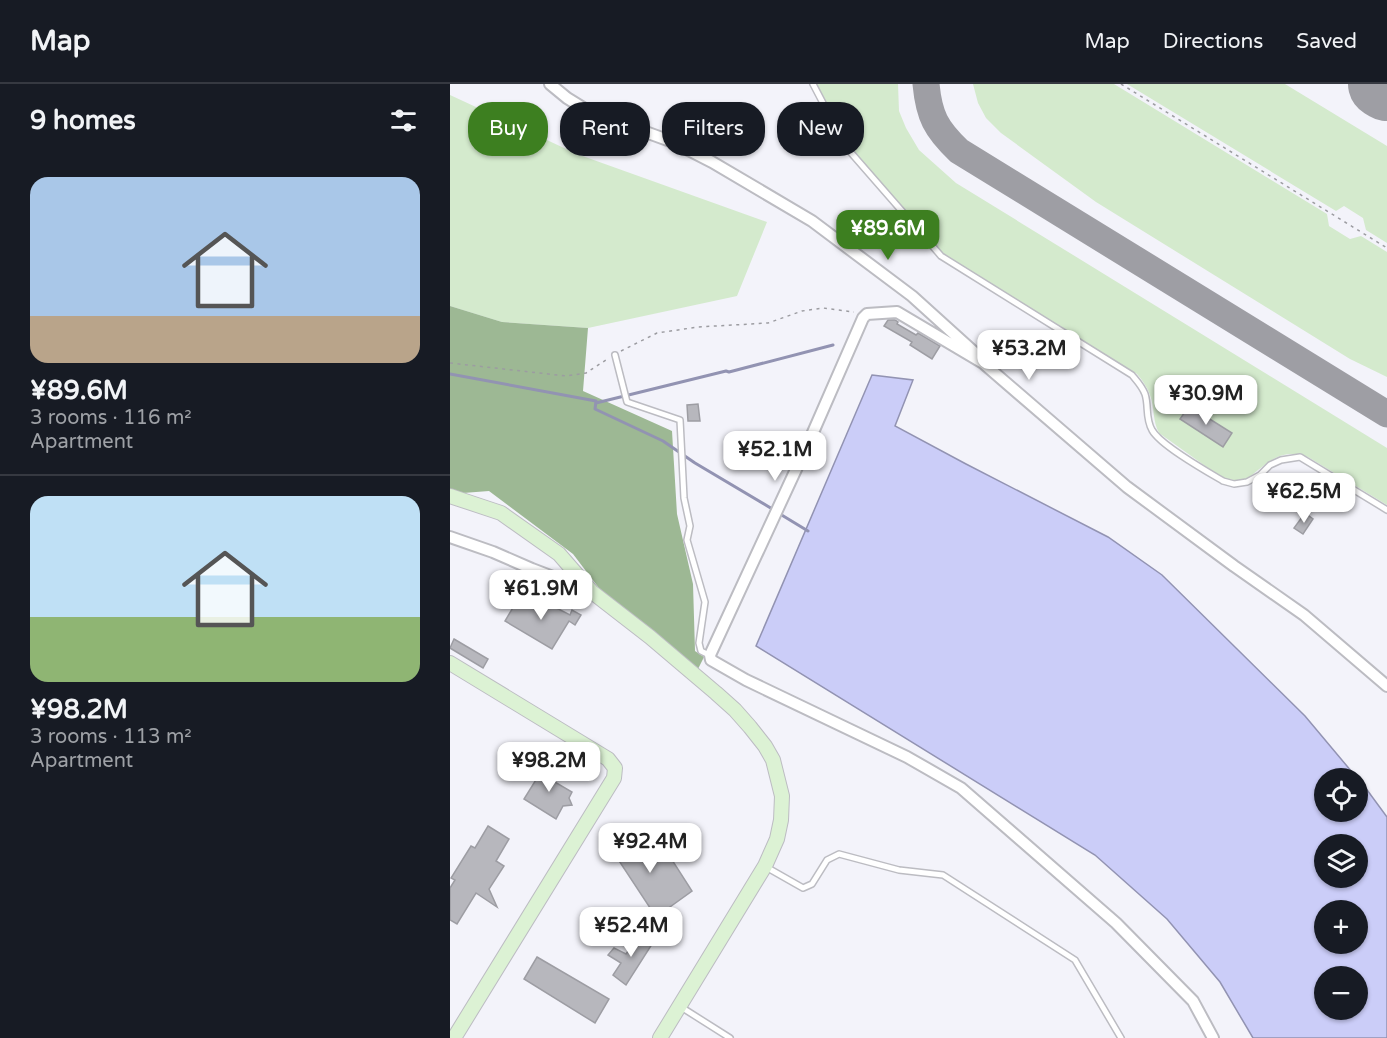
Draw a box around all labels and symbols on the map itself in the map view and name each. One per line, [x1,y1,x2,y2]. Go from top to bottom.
pin: ¥89.6M [839,210,937,261]
pin: ¥53.2M [980,330,1078,381]
pin: ¥30.9M [1157,375,1255,426]
pin: ¥52.1M [726,431,824,482]
pin: ¥62.5M [1255,473,1353,524]
pin: ¥61.9M [492,570,590,621]
pin: ¥98.2M [500,742,598,793]
pin: ¥92.4M [601,823,699,874]
pin: ¥52.4M [582,907,680,958]

